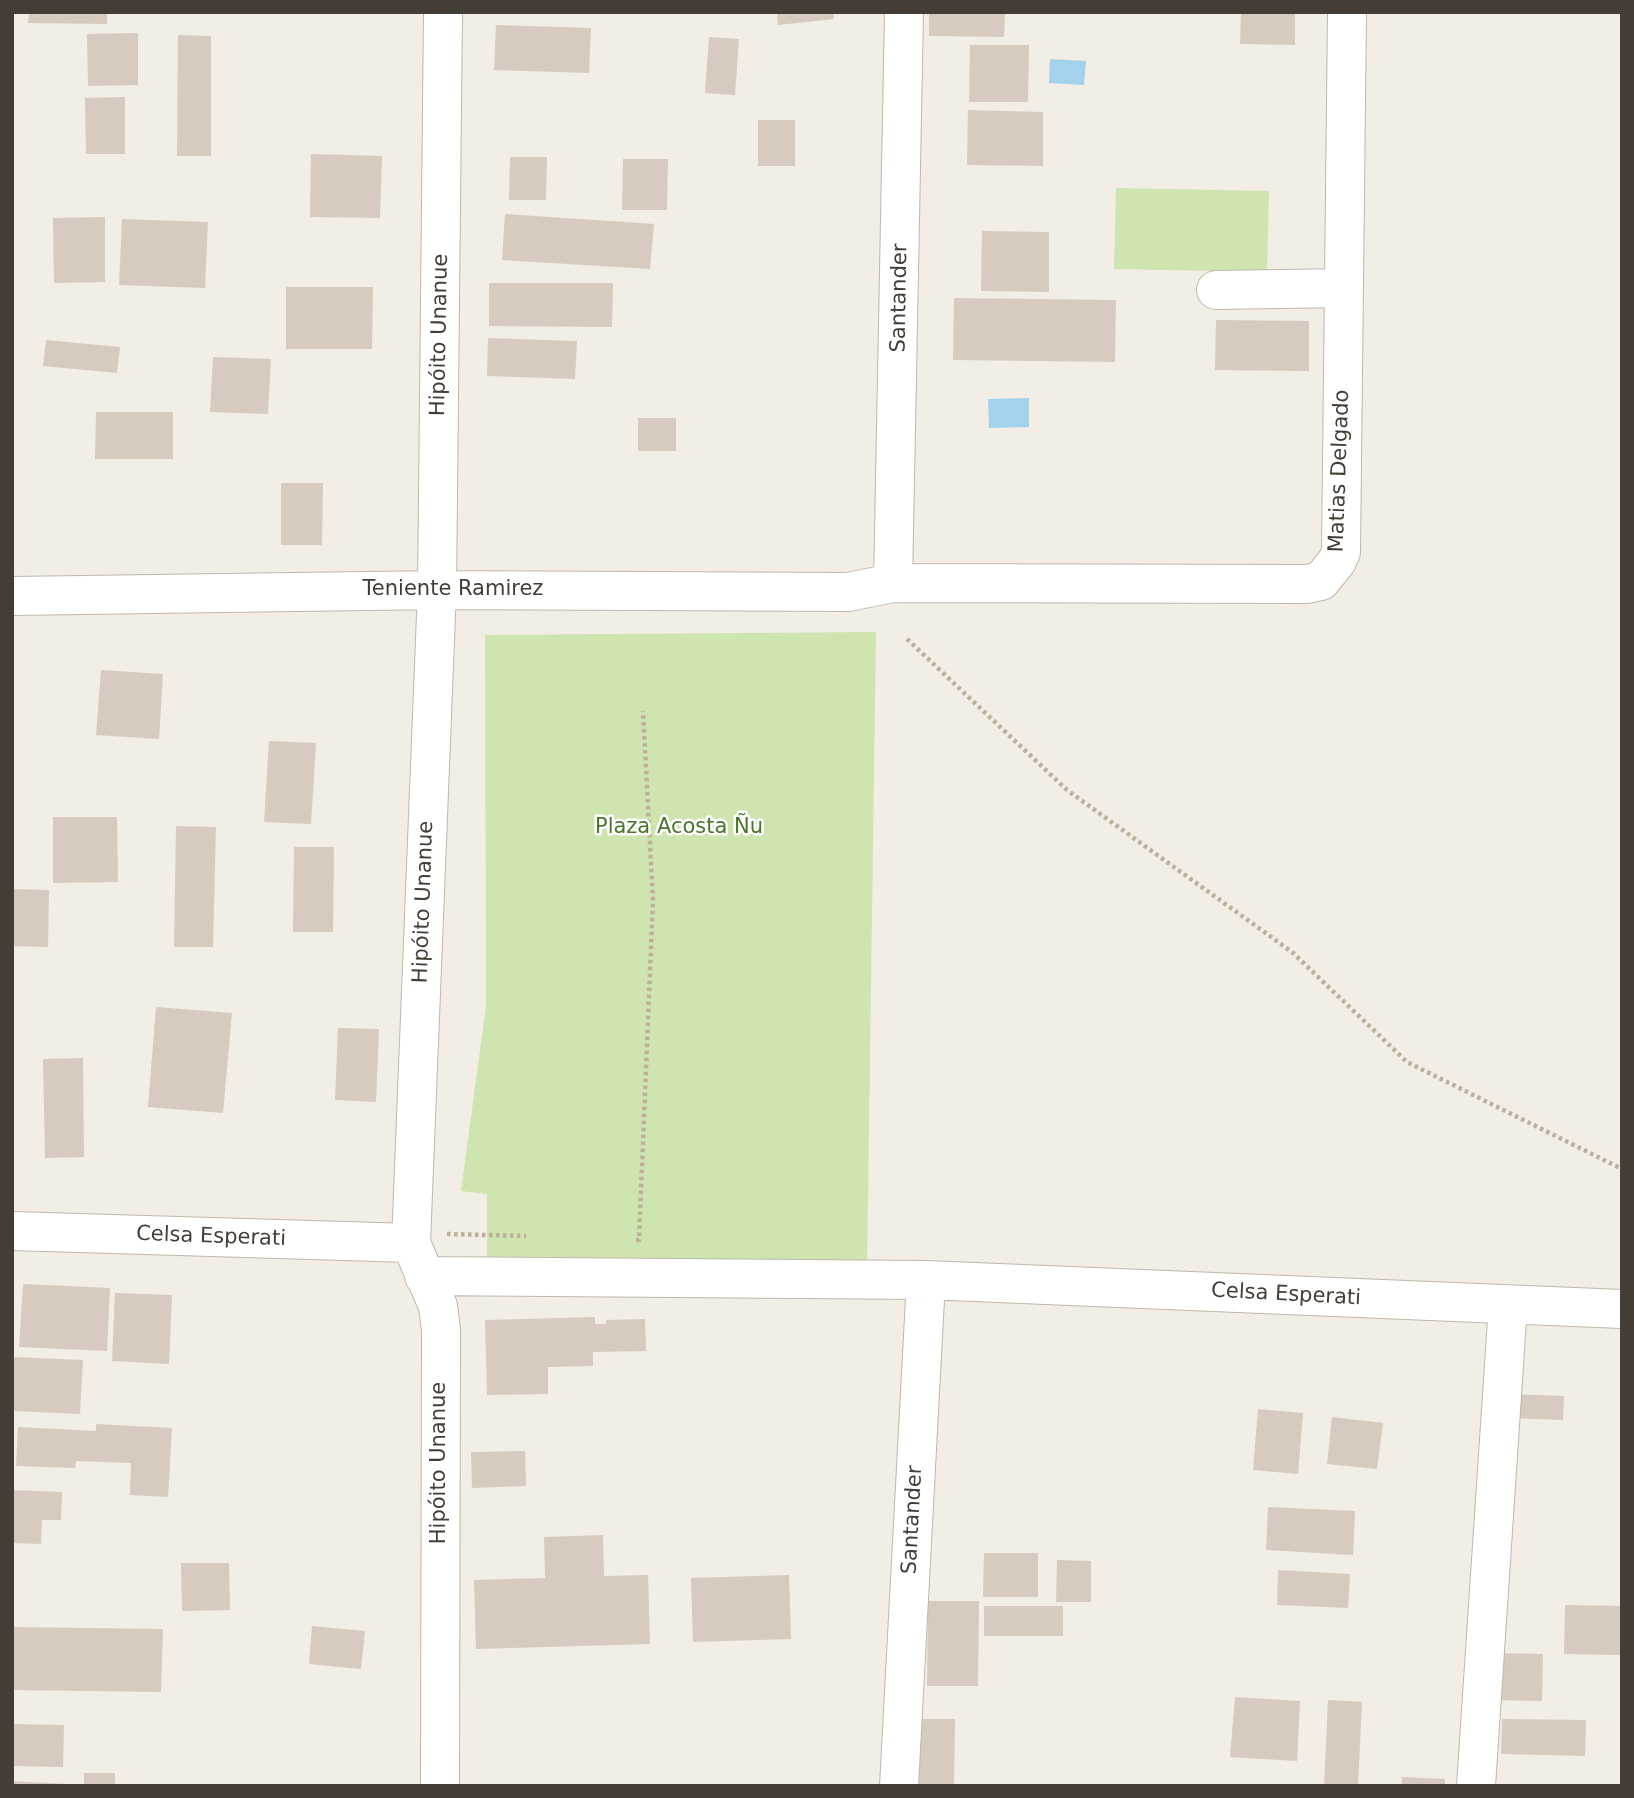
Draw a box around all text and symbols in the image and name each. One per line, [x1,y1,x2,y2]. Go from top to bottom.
street label: Santander [886,243,914,353]
street label: Hipóito Unanue [426,254,454,416]
street label: Matias Delgado [1325,389,1355,553]
street label: Teniente Ramirez [363,577,543,603]
park label: Plaza Acosta Ñu [595,815,763,841]
street label: Hipóito Unanue [409,820,439,984]
street label: Celsa Esperati [136,1222,286,1252]
street label: Celsa Esperati [1210,1278,1362,1312]
street label: Hipóito Unanue [427,1382,453,1544]
street label: Santander [898,1465,928,1575]

